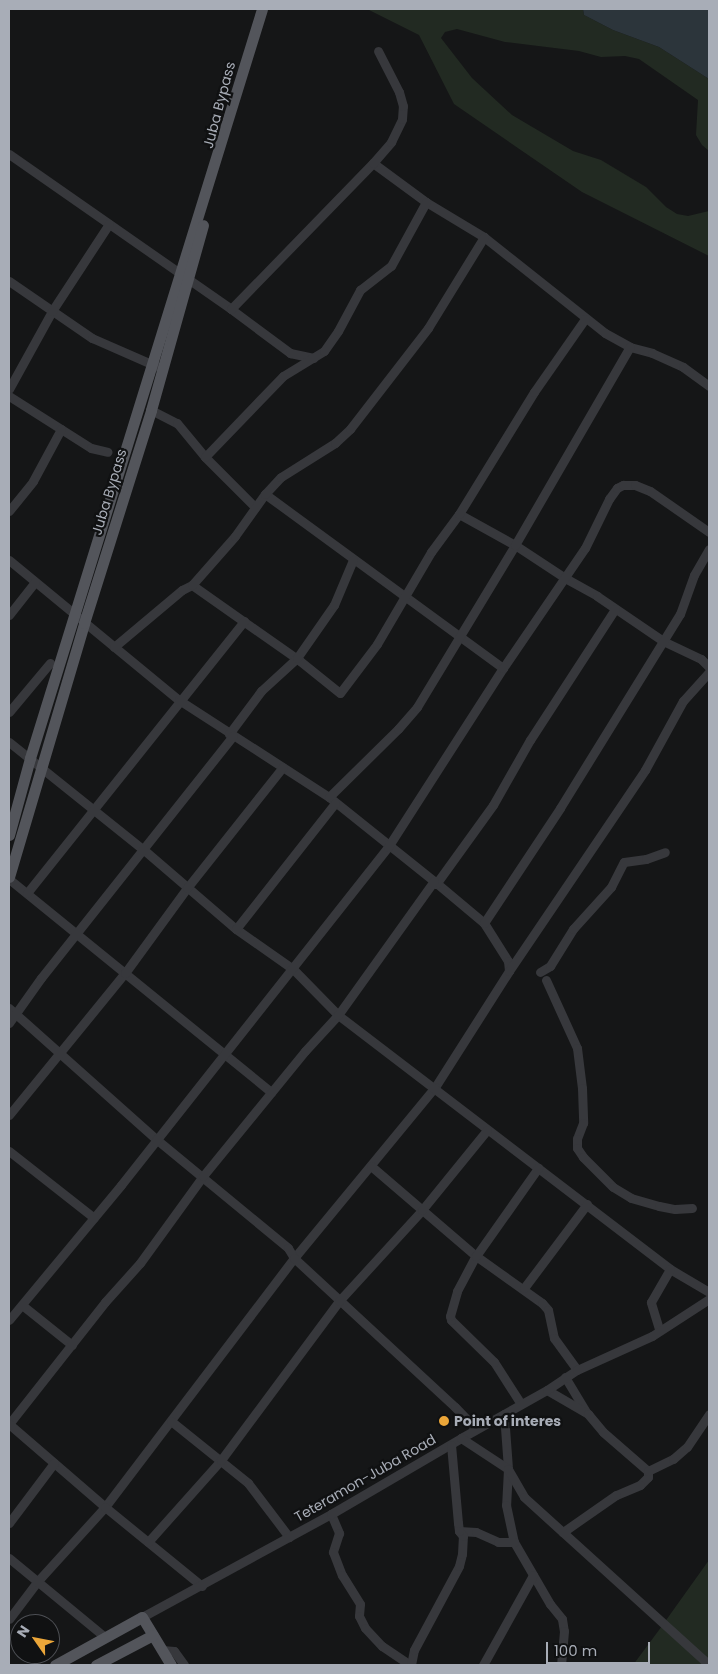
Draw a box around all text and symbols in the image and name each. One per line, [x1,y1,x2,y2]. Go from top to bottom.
street label: Juba Bypass [199,60,239,150]
street label: Juba Bypass [88,447,130,537]
place label: Point of interes [454,1413,561,1429]
marker: Point of interes [438,1415,450,1427]
street label: Teteramon-Juba Road [291,1431,439,1525]
north arrow [10,1614,60,1664]
text: N [12,1622,35,1641]
scale bar [548,1632,652,1664]
text: 100 m [554,1640,597,1661]

